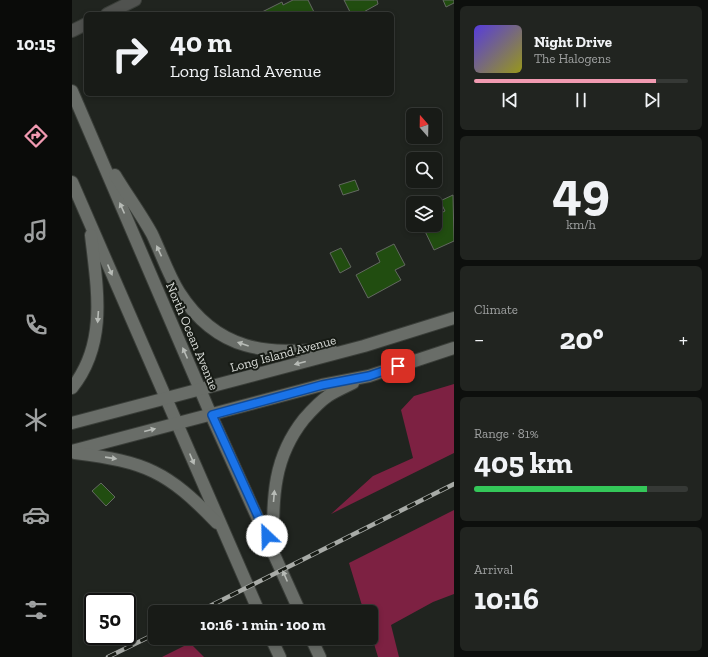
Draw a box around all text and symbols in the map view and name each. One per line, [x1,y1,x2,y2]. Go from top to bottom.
text: 40 m [170,26,232,59]
icon: right [104,28,156,80]
text: 10:15 [17,33,55,55]
text: Night Drive [534,33,612,51]
text: The Halogens [534,51,611,66]
text: Long Island Avenue [170,60,321,82]
icon: previous [499,89,521,111]
icon: pause [570,89,592,111]
icon: next [641,89,663,111]
north arrow [406,108,442,144]
map controls [406,108,442,232]
icon: directions [22,122,50,150]
button: search [406,152,442,188]
text: 49 [552,160,610,222]
button: layers [406,196,442,232]
one-way arrow [119,202,125,214]
icon: music [22,217,50,245]
text: km/h [566,217,596,232]
one-way arrow [156,245,162,256]
one-way arrow [107,264,113,275]
street label: North Ocean Avenue [163,280,222,392]
text: Climate [474,302,518,317]
icon: phone [22,311,50,339]
one-way arrow [94,311,101,323]
text: 20° [559,321,604,357]
text: − [474,326,484,353]
text: + [679,326,688,353]
street label: Long Island Avenue [228,332,338,375]
one-way arrow [236,341,248,347]
one-way arrow [182,347,188,359]
pin [381,349,415,383]
icon: arrive [387,355,409,377]
one-way arrow [293,360,305,366]
icon: climate [22,406,50,434]
text: Range · 81% [474,426,539,441]
one-way arrow [144,427,156,433]
text: 405 km [474,445,573,481]
one-way arrow [189,454,195,465]
one-way arrow [105,455,117,461]
one-way arrow [270,490,277,502]
icon: car [22,501,50,529]
position arrow [246,515,288,557]
text: Arrival [474,562,513,577]
one-way arrow [281,570,287,582]
text: 10:16 [474,581,539,617]
speed limit sign: 50 [84,593,136,645]
icon: filters [22,596,50,624]
text: 10:16 · 1 min · 100 m [200,616,326,634]

